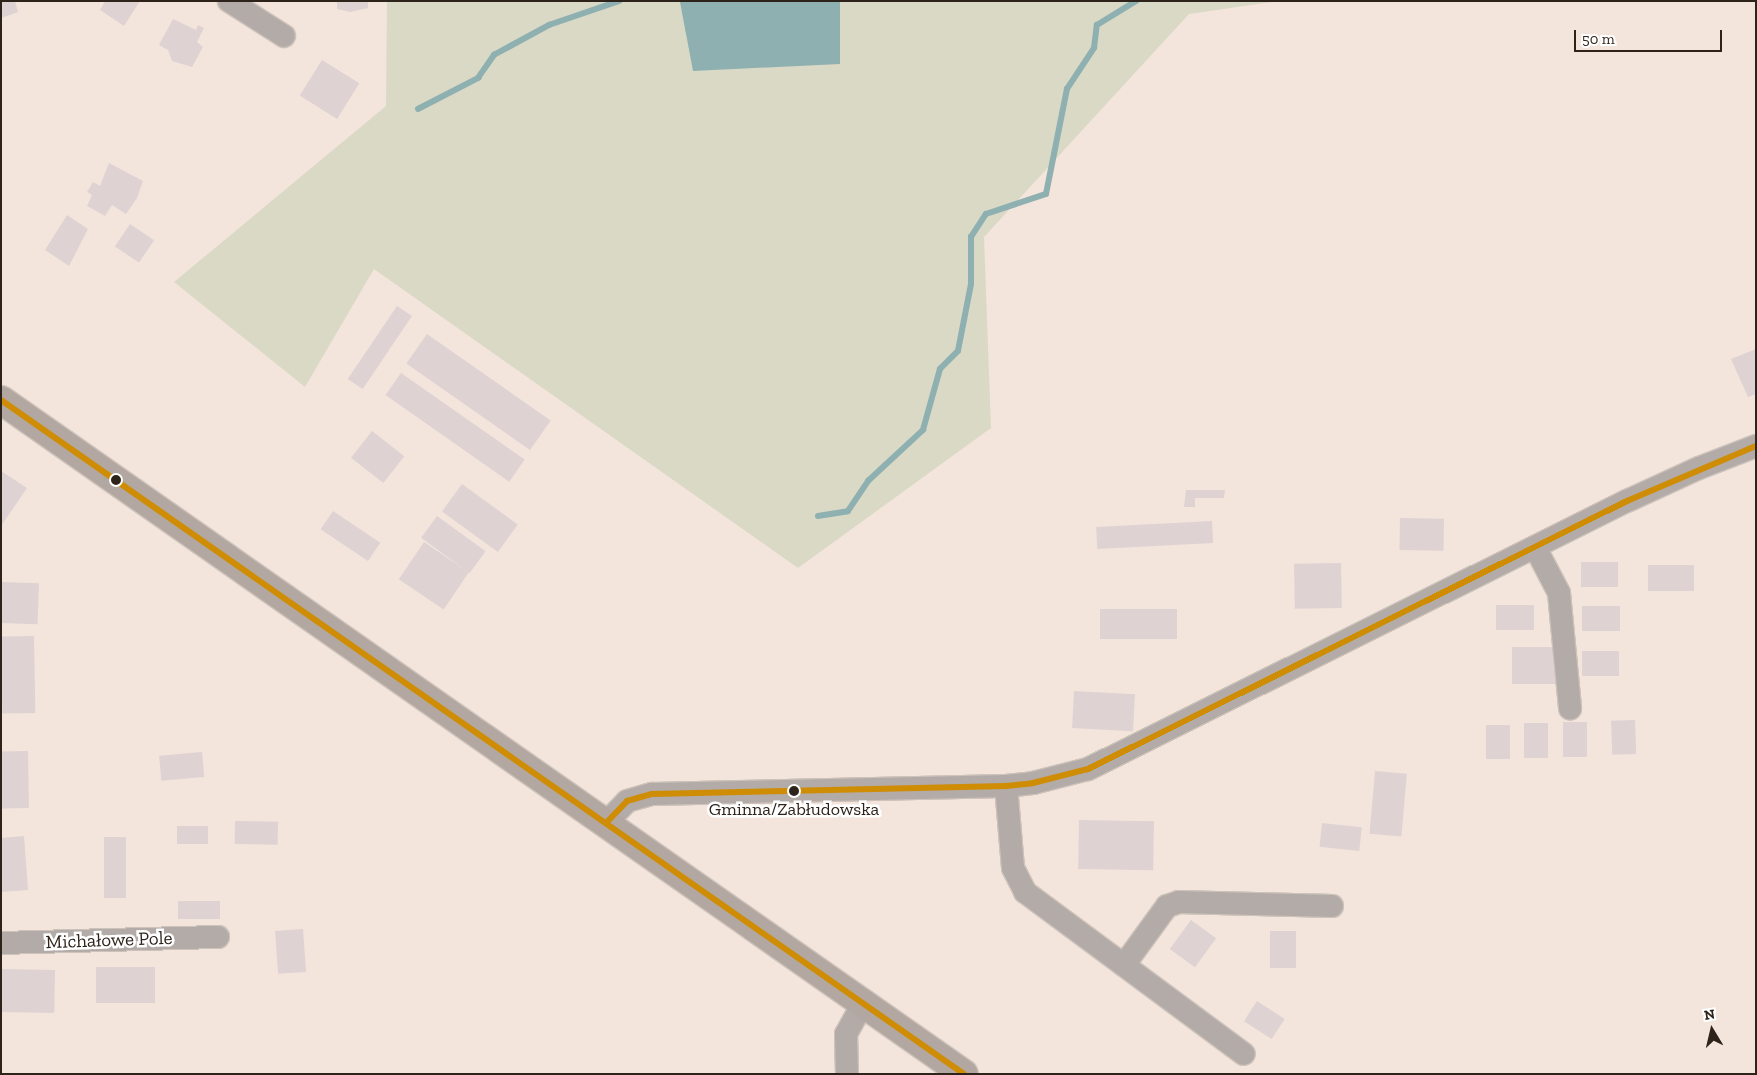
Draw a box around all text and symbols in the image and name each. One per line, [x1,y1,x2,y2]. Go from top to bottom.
scale bar [1577,20,1724,52]
text: 50 m [1582,30,1615,48]
unlabelled marker [111,475,121,485]
marker: Gminna/Zabłudowska [789,786,799,796]
place label: Gminna/Zabłudowska [709,798,879,820]
street label: Michałowe Pole [45,926,173,954]
north arrow [1687,1005,1737,1055]
text: N [1703,1005,1716,1024]

